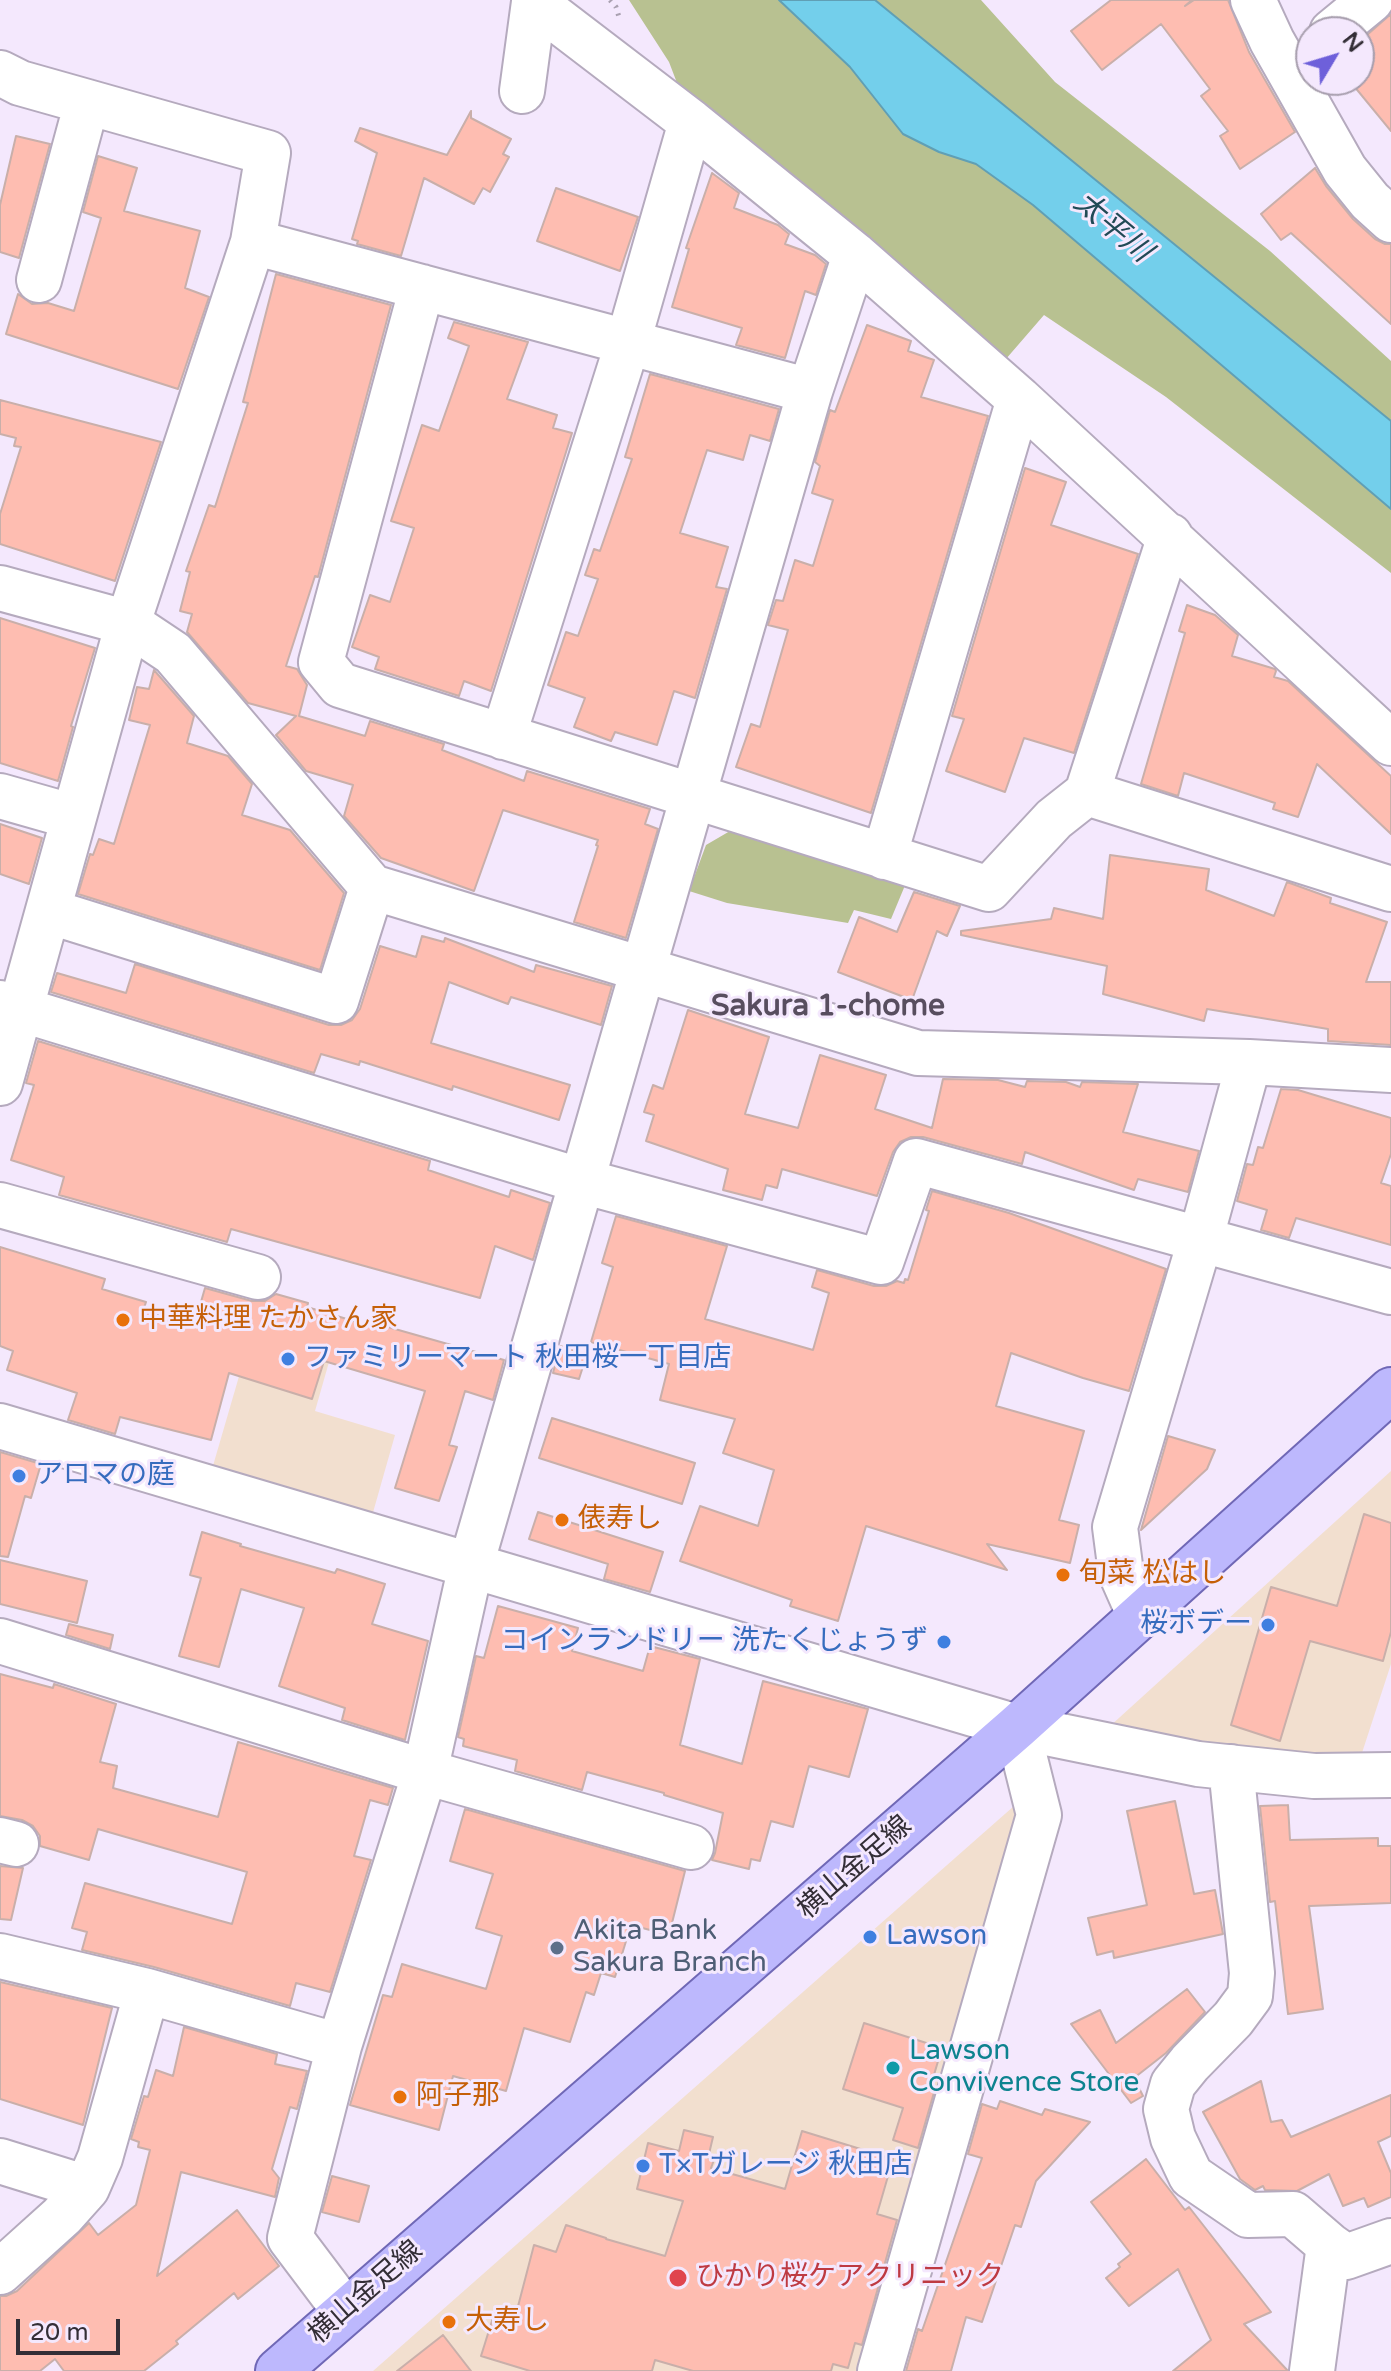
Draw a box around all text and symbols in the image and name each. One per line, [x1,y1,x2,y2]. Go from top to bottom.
north arrow [1295,16,1375,96]
text: N [1337,27,1368,57]
water label: 太平川 [1066,185,1158,271]
district label: Sakura 1-chome [711,989,945,1025]
place label: 中華料理 たかさん家 [139,1303,398,1337]
marker: 中華料理 たかさん家 [114,1311,132,1329]
place label: ファミリーマート 秋田桜一丁目店 [304,1342,731,1376]
marker: ファミリーマート 秋田桜一丁目店 [279,1350,297,1368]
place label: アロマの庭 [35,1459,175,1493]
marker: アロマの庭 [10,1467,28,1485]
place label: 俵寿し [578,1503,662,1537]
marker: 俵寿し [553,1511,571,1529]
place label: 旬菜 松はし [1079,1558,1226,1592]
marker: 旬菜 松はし [1054,1566,1072,1584]
place label: 桜ボデー [1140,1608,1252,1642]
marker: 桜ボデー [1259,1616,1277,1634]
place label: コインランドリー 洗たくじょうず [501,1625,928,1659]
marker: コインランドリー 洗たくじょうず [935,1633,953,1651]
street label: 横山金足線 [791,1809,919,1927]
place label: Akita Bank Sakura Branch [573,1915,767,1981]
place label: Lawson [886,1920,987,1954]
marker: Lawson [861,1928,879,1946]
marker: Akita Bank Sakura Branch [548,1939,566,1957]
place label: Lawson Convivence Store [909,2035,1139,2101]
marker: Lawson Convivence Store [884,2059,902,2077]
place label: 阿子那 [416,2080,500,2114]
marker: 阿子那 [391,2088,409,2106]
place label: T×Tガレージ 秋田店 [659,2149,912,2183]
marker: T×Tガレージ 秋田店 [634,2157,652,2175]
street label: 横山金足線 [302,2234,430,2352]
place label: ひかり桜ケアクリニック [696,2261,1004,2295]
marker: ひかり桜ケアクリニック [667,2267,689,2289]
scale bar [20,2303,124,2353]
place label: 大寿し [465,2305,549,2339]
marker: 大寿し [440,2313,458,2331]
text: 20 m [30,2318,88,2347]

